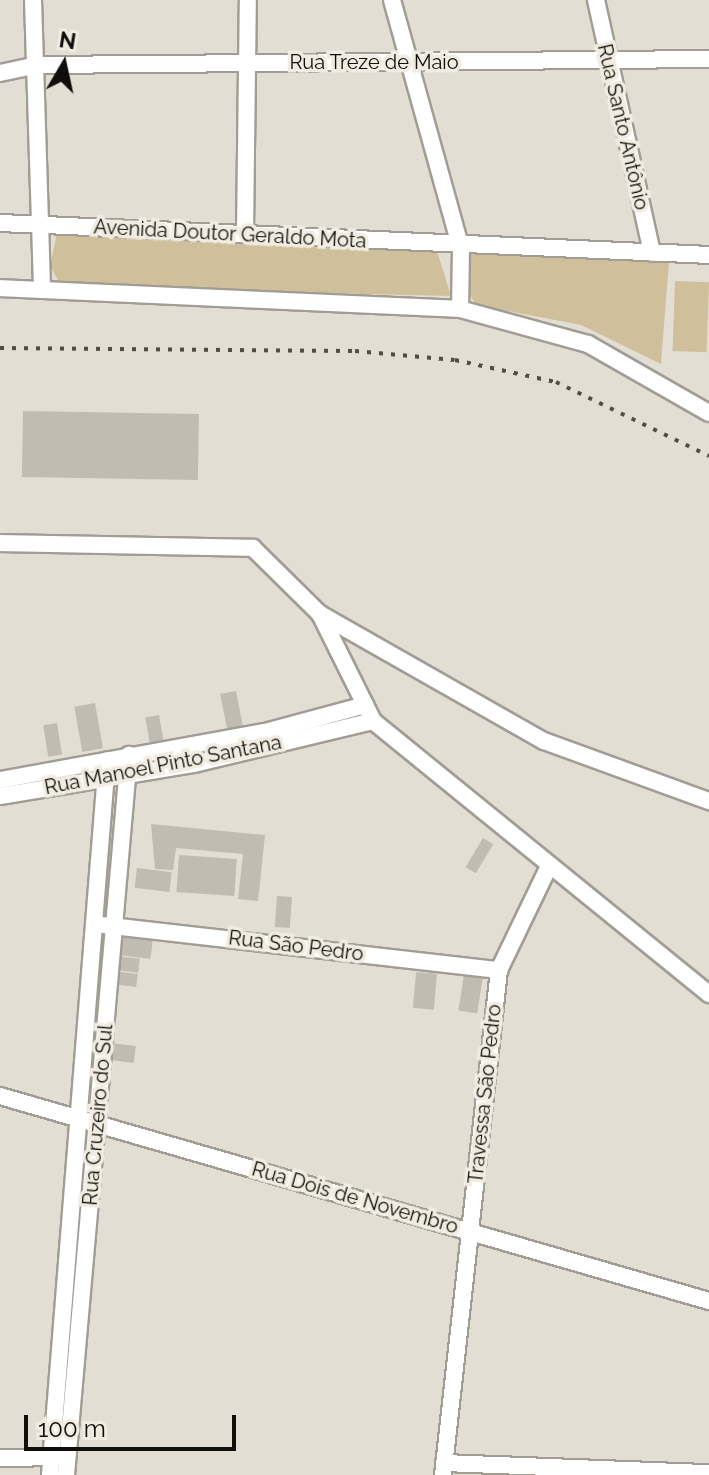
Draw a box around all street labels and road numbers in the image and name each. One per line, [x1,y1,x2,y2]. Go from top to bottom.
street label: Rua Santo Antônio [592,41,654,213]
street label: Rua Treze de Maio [289,50,459,74]
street label: Avenida Doutor Geraldo Mota [93,215,367,253]
street label: Rua Manoel Pinto Santana [42,730,284,800]
street label: Rua São Pedro [227,926,365,966]
street label: Travessa São Pedro [464,1003,506,1185]
street label: Rua Cruzeiro do Sul [78,1023,118,1207]
street label: Rua Dois de Novembro [249,1157,461,1239]

